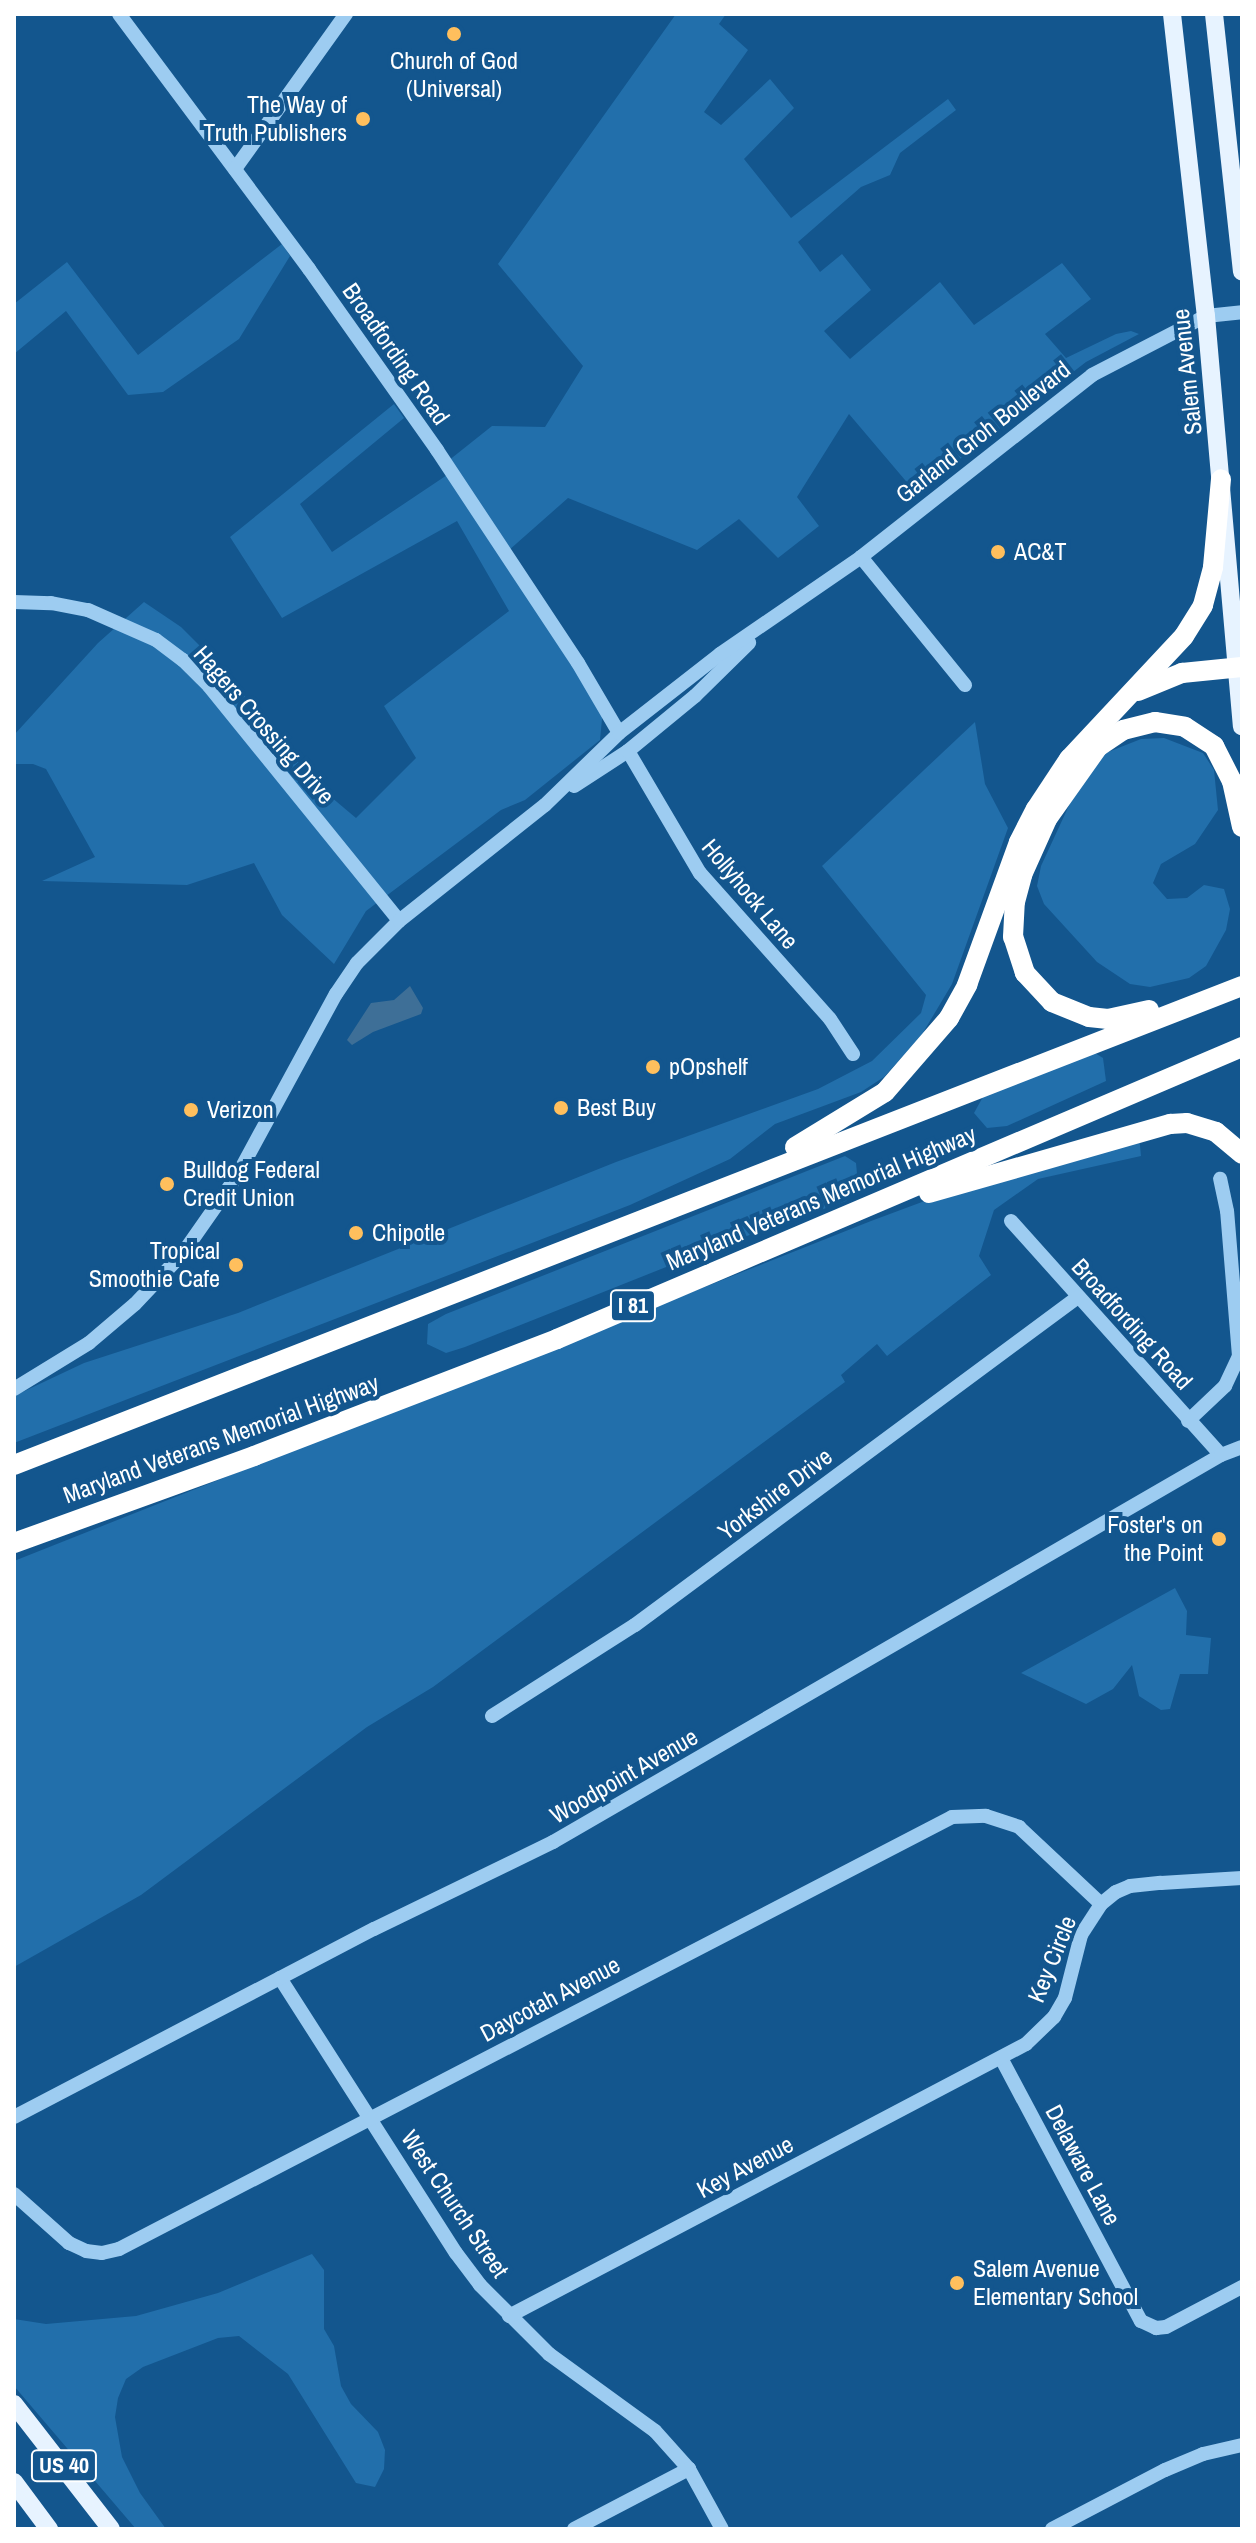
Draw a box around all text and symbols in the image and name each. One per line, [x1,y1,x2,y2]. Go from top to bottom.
marker: Church of God (Universal) [445,25,463,43]
place label: Church of God (Universal) [390,47,518,103]
place label: The Way of Truth Publishers [203,91,347,147]
marker: The Way of Truth Publishers [354,110,372,128]
street label: Broadfording Road [337,278,455,430]
street label: Salem Avenue [1166,307,1208,437]
street label: Garland Groh Boulevard [890,355,1076,509]
place label: AC&T [1014,538,1066,566]
marker: AC&T [989,543,1007,561]
street label: Hagers Crossing Drive [187,640,341,810]
street label: Hollyhock Lane [696,833,804,955]
place label: pOpshelf [669,1053,748,1081]
marker: pOpshelf [644,1058,662,1076]
place label: Best Buy [577,1094,656,1122]
place label: Verizon [207,1096,274,1124]
marker: Best Buy [552,1099,570,1117]
marker: Verizon [182,1101,200,1119]
street label: Maryland Veterans Memorial Highway [662,1120,980,1276]
place label: Bulldog Federal Credit Union [183,1156,320,1212]
marker: Bulldog Federal Credit Union [158,1175,176,1193]
place label: Chipotle [372,1219,445,1247]
marker: Chipotle [347,1224,365,1242]
place label: Tropical Smoothie Cafe [89,1237,220,1293]
street label: Broadfording Road [1066,1253,1198,1395]
marker: Tropical Smoothie Cafe [227,1256,245,1274]
road number: I 81 [609,1288,657,1324]
street label: Maryland Veterans Memorial Highway [59,1368,383,1510]
street label: Yorkshire Drive [712,1442,838,1546]
place label: Foster's on the Point [1107,1511,1203,1567]
marker: Foster's on the Point [1210,1530,1228,1548]
street label: Woodpoint Avenue [545,1722,703,1830]
street label: Key Circle [1022,1912,1082,2006]
street label: Daycotah Avenue [475,1950,625,2048]
street label: Delaware Lane [1039,2100,1127,2230]
street label: West Church Street [395,2125,515,2283]
street label: Key Avenue [692,2129,798,2205]
place label: Salem Avenue Elementary School [973,2255,1138,2311]
marker: Salem Avenue Elementary School [948,2274,966,2292]
road number: US 40 [30,2448,98,2484]

